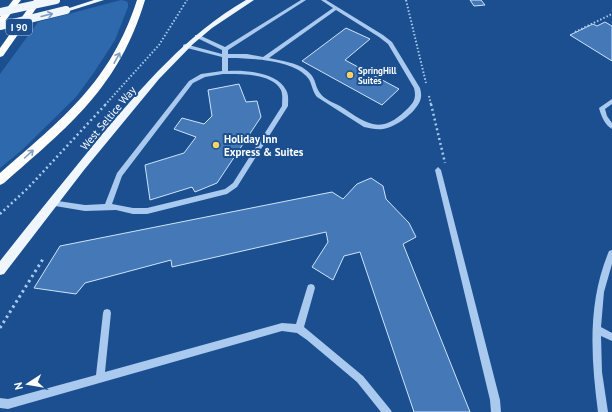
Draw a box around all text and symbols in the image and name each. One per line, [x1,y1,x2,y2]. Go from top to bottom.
one-way arrow [40,10,53,18]
road number: I 90 [6,19,32,35]
one-way arrow [113,52,121,64]
place label: SpringHill Suites [358,65,397,86]
marker: SpringHill Suites [345,70,355,80]
street label: West Seltice Way [77,83,139,153]
place label: Holiday Inn Express & Suites [224,132,304,159]
marker: Holiday Inn Express & Suites [211,140,221,150]
one-way arrow [24,149,34,158]
north arrow [8,364,48,404]
text: N [11,381,26,391]

